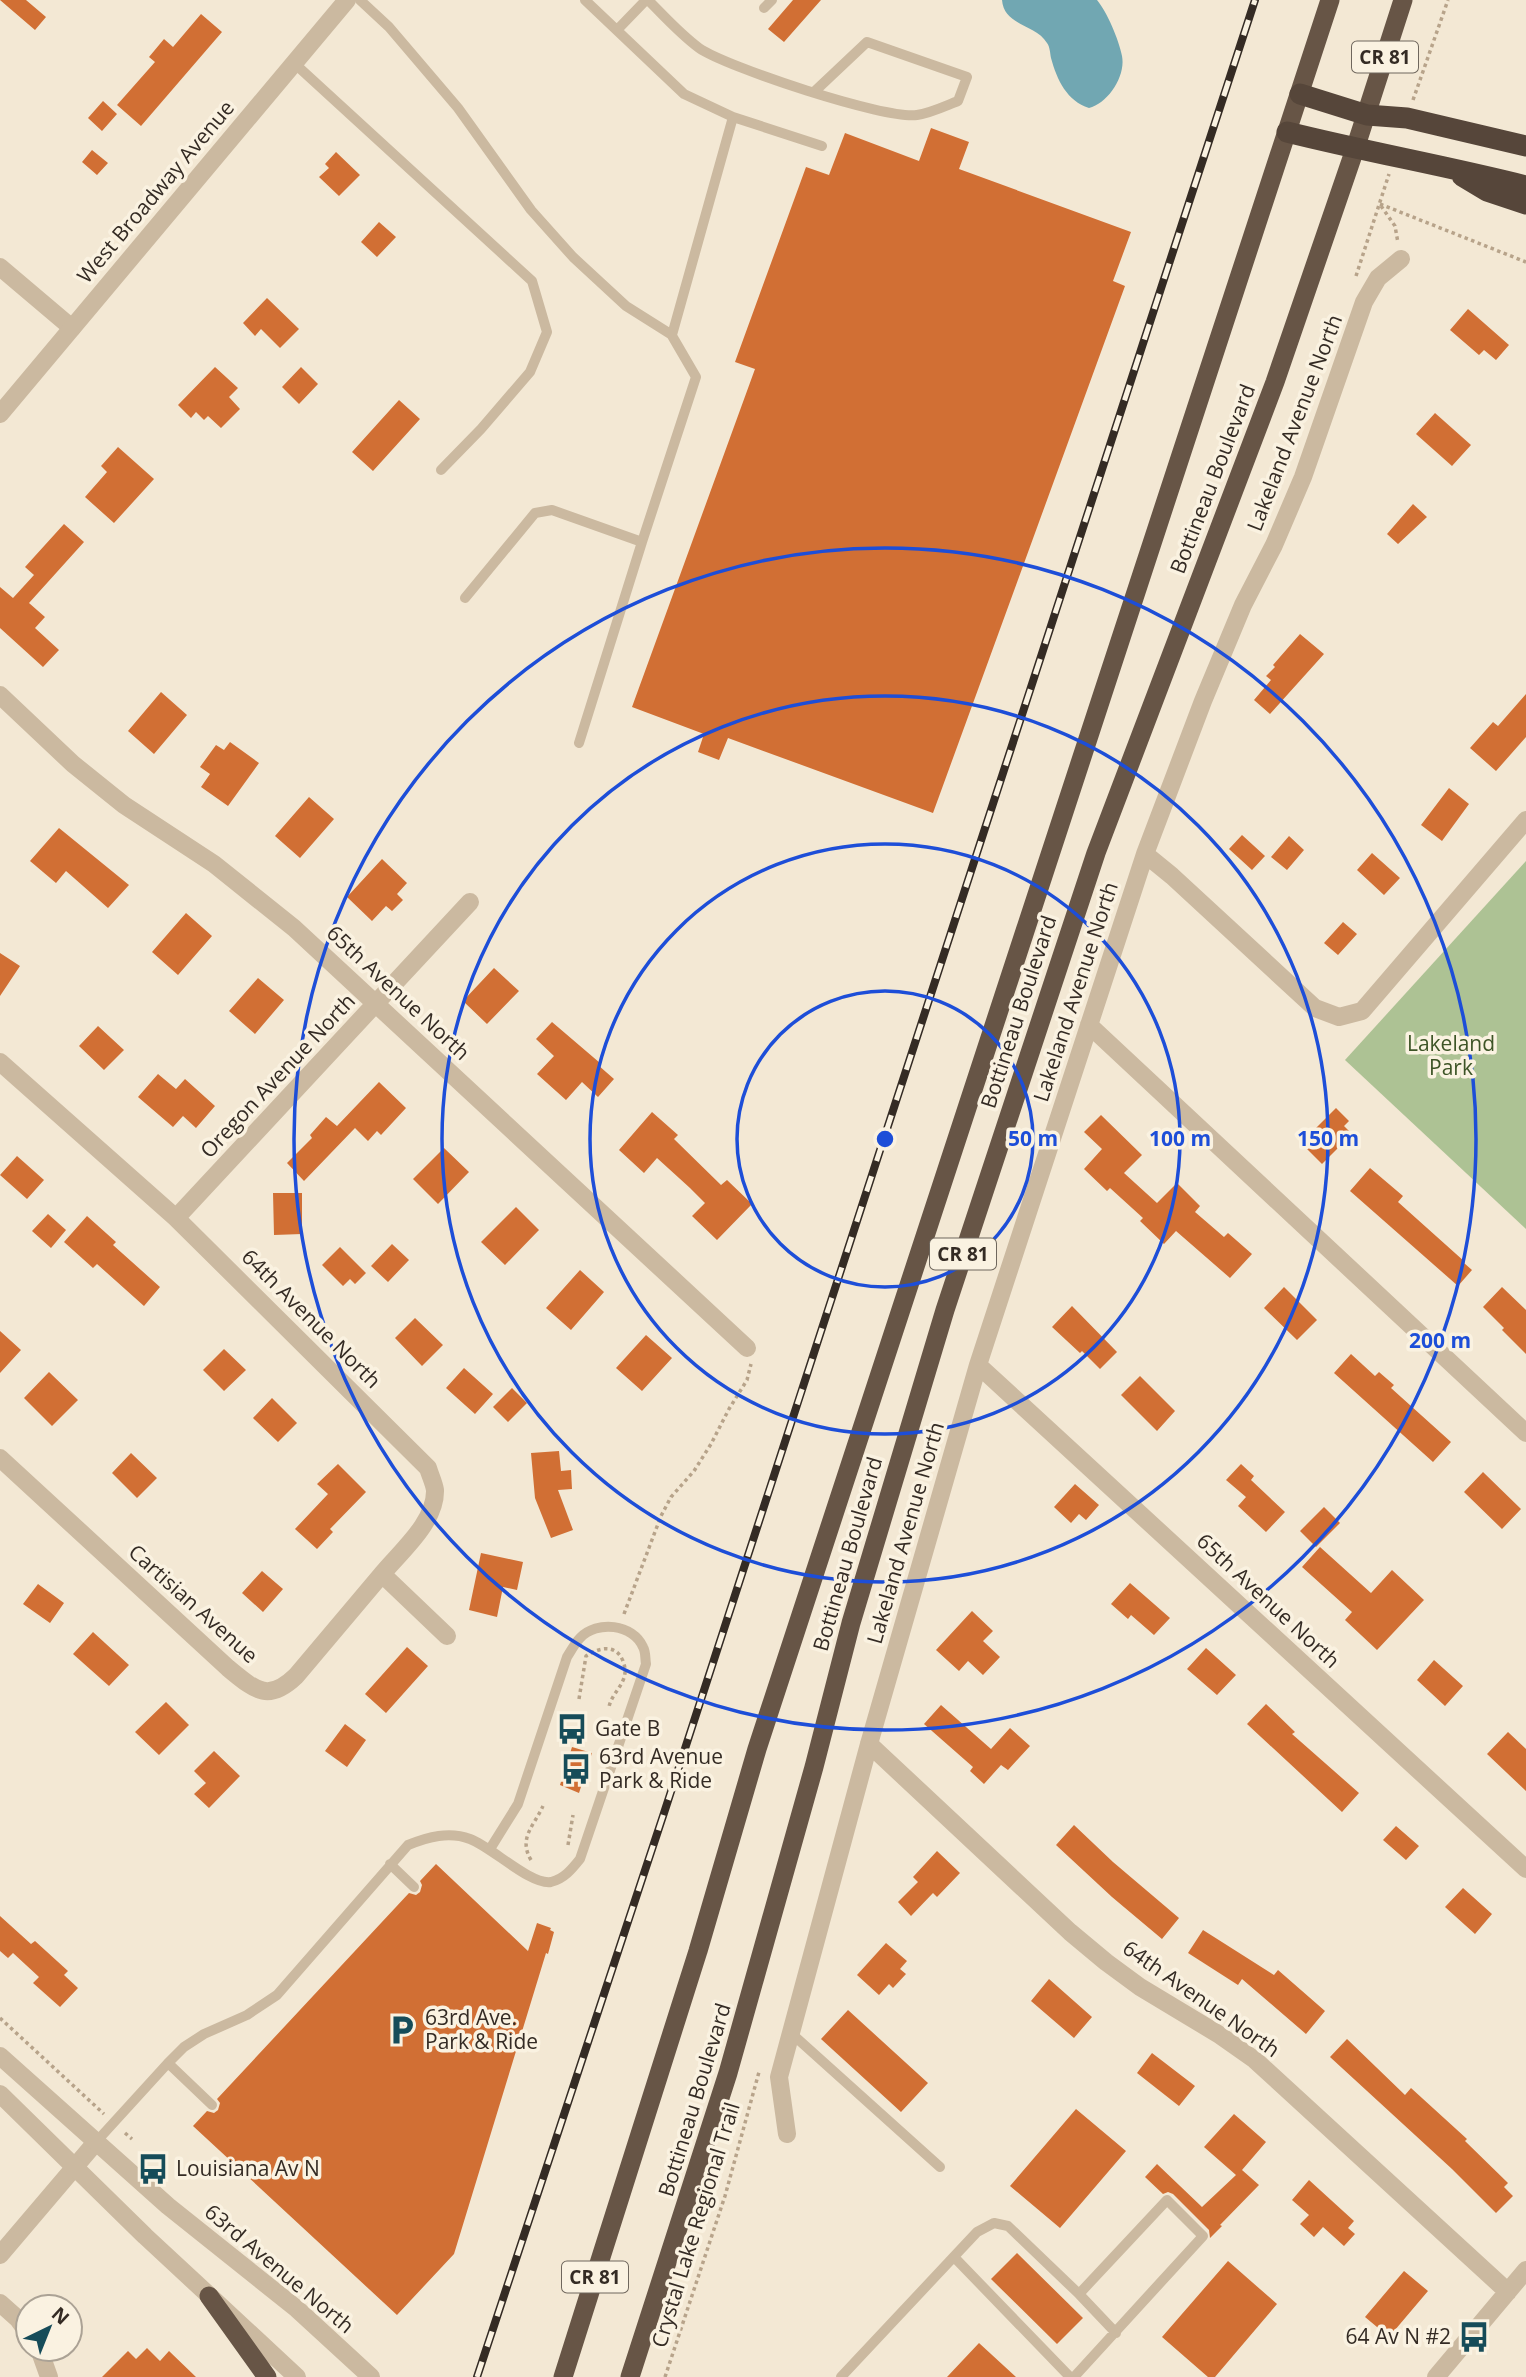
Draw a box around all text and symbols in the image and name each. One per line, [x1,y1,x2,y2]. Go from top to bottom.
road number: CR 81 [1352,41,1418,72]
street label: West Broadway Avenue [70,94,240,289]
street label: Lakeland Avenue North [1240,310,1348,535]
street label: Bottineau Boulevard [1163,380,1261,577]
street label: Lakeland Avenue North [1026,878,1124,1105]
street label: Bottineau Boulevard [974,912,1062,1112]
street label: 65th Avenue North [321,919,476,1066]
street label: Oregon Avenue North [194,987,361,1164]
park label: Lakeland Park [1407,1029,1495,1081]
text: 50 m [1008,1124,1058,1152]
text: 100 m [1149,1124,1211,1152]
text: 150 m [1297,1124,1359,1152]
centre of rings [873,1127,897,1151]
road number: CR 81 [930,1238,996,1270]
street label: 64th Avenue North [236,1243,387,1394]
text: 200 m [1409,1326,1471,1354]
street label: Lakeland Avenue North [860,1419,950,1647]
street label: Bottineau Boulevard [806,1453,888,1654]
street label: 65th Avenue North [1191,1527,1346,1674]
street label: Cartisian Avenue [123,1538,264,1669]
bus stop icon: Gate B [555,1712,589,1746]
place label: Gate B [595,1714,660,1742]
place label: 63rd Avenue Park & Ride [599,1742,723,1794]
bus stop icon: 63rd Avenue Park & Ride [559,1752,593,1786]
street label: 64th Avenue North [1117,1933,1286,2063]
street label: Bottineau Boulevard [651,2000,737,2200]
place label: 63rd Ave. Park & Ride [425,2003,538,2055]
parking icon: 63rd Ave. Park & Ride [385,2013,419,2047]
street label: Crystal Lake Regional Trail [644,2099,746,2351]
bus stop icon: Louisiana Av N [136,2152,170,2186]
place label: Louisiana Av N [176,2154,320,2182]
street label: 63rd Avenue North [199,2197,360,2339]
road number: CR 81 [562,2262,628,2292]
north arrow [14,2293,84,2363]
text: N [46,2301,75,2330]
bus stop icon: 64 Av N #2 [1457,2320,1491,2354]
place label: 64 Av N #2 [1345,2322,1451,2350]

